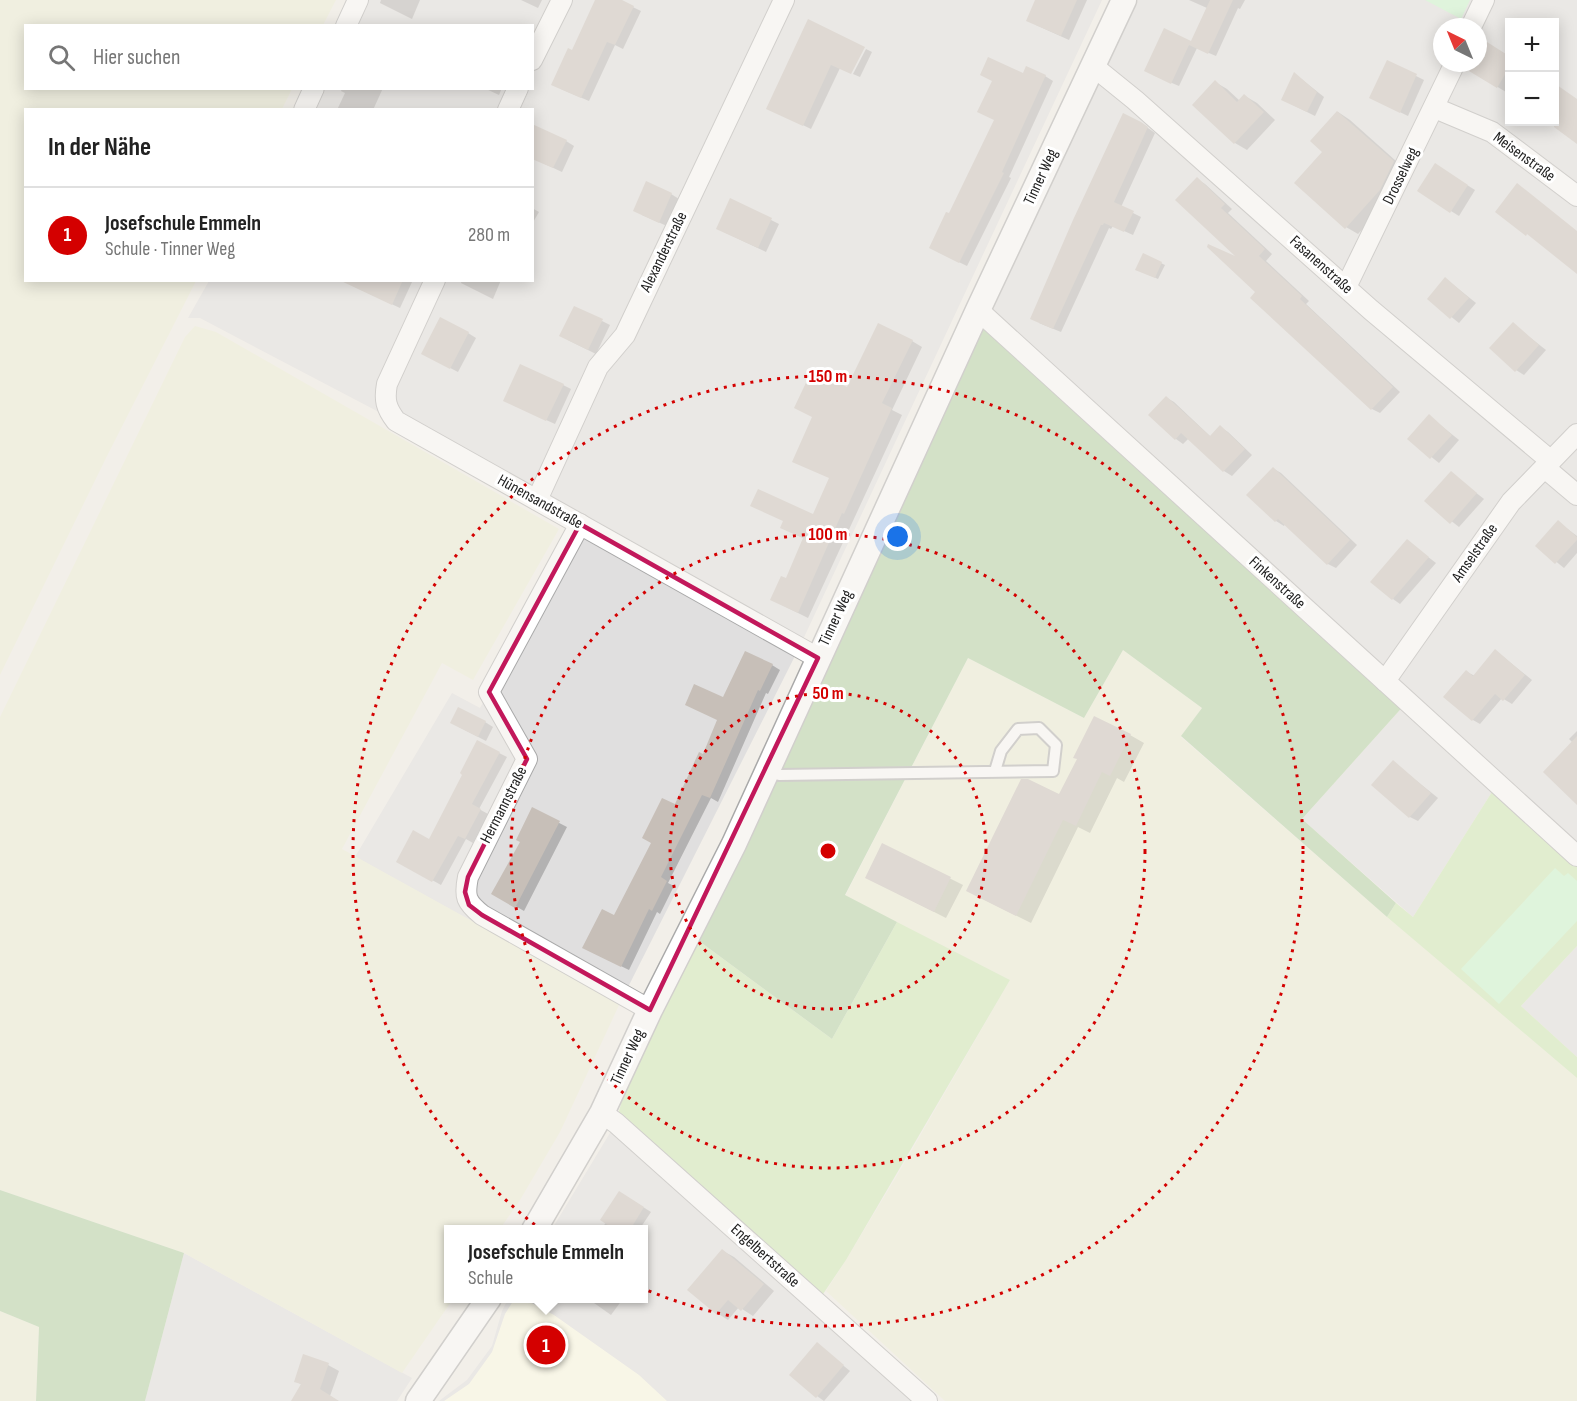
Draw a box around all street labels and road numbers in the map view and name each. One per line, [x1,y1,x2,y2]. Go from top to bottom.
street label: Meisenstraße [1489,128,1559,186]
street label: Drosselweg [1379,144,1423,208]
street label: Tinner Weg [1020,146,1062,208]
street label: Alexanderstraße [636,209,692,296]
street label: Fasanenstraße [1286,232,1356,298]
street label: Hünensandstraße [494,471,586,533]
street label: Amselstraße [1447,520,1502,587]
street label: Finkenstraße [1245,553,1309,613]
street label: Tinner Weg [815,587,857,649]
street label: Hermannstraße [477,763,531,847]
street label: Tinner Weg [607,1026,649,1088]
street label: Engelbertstraße [727,1220,803,1292]

